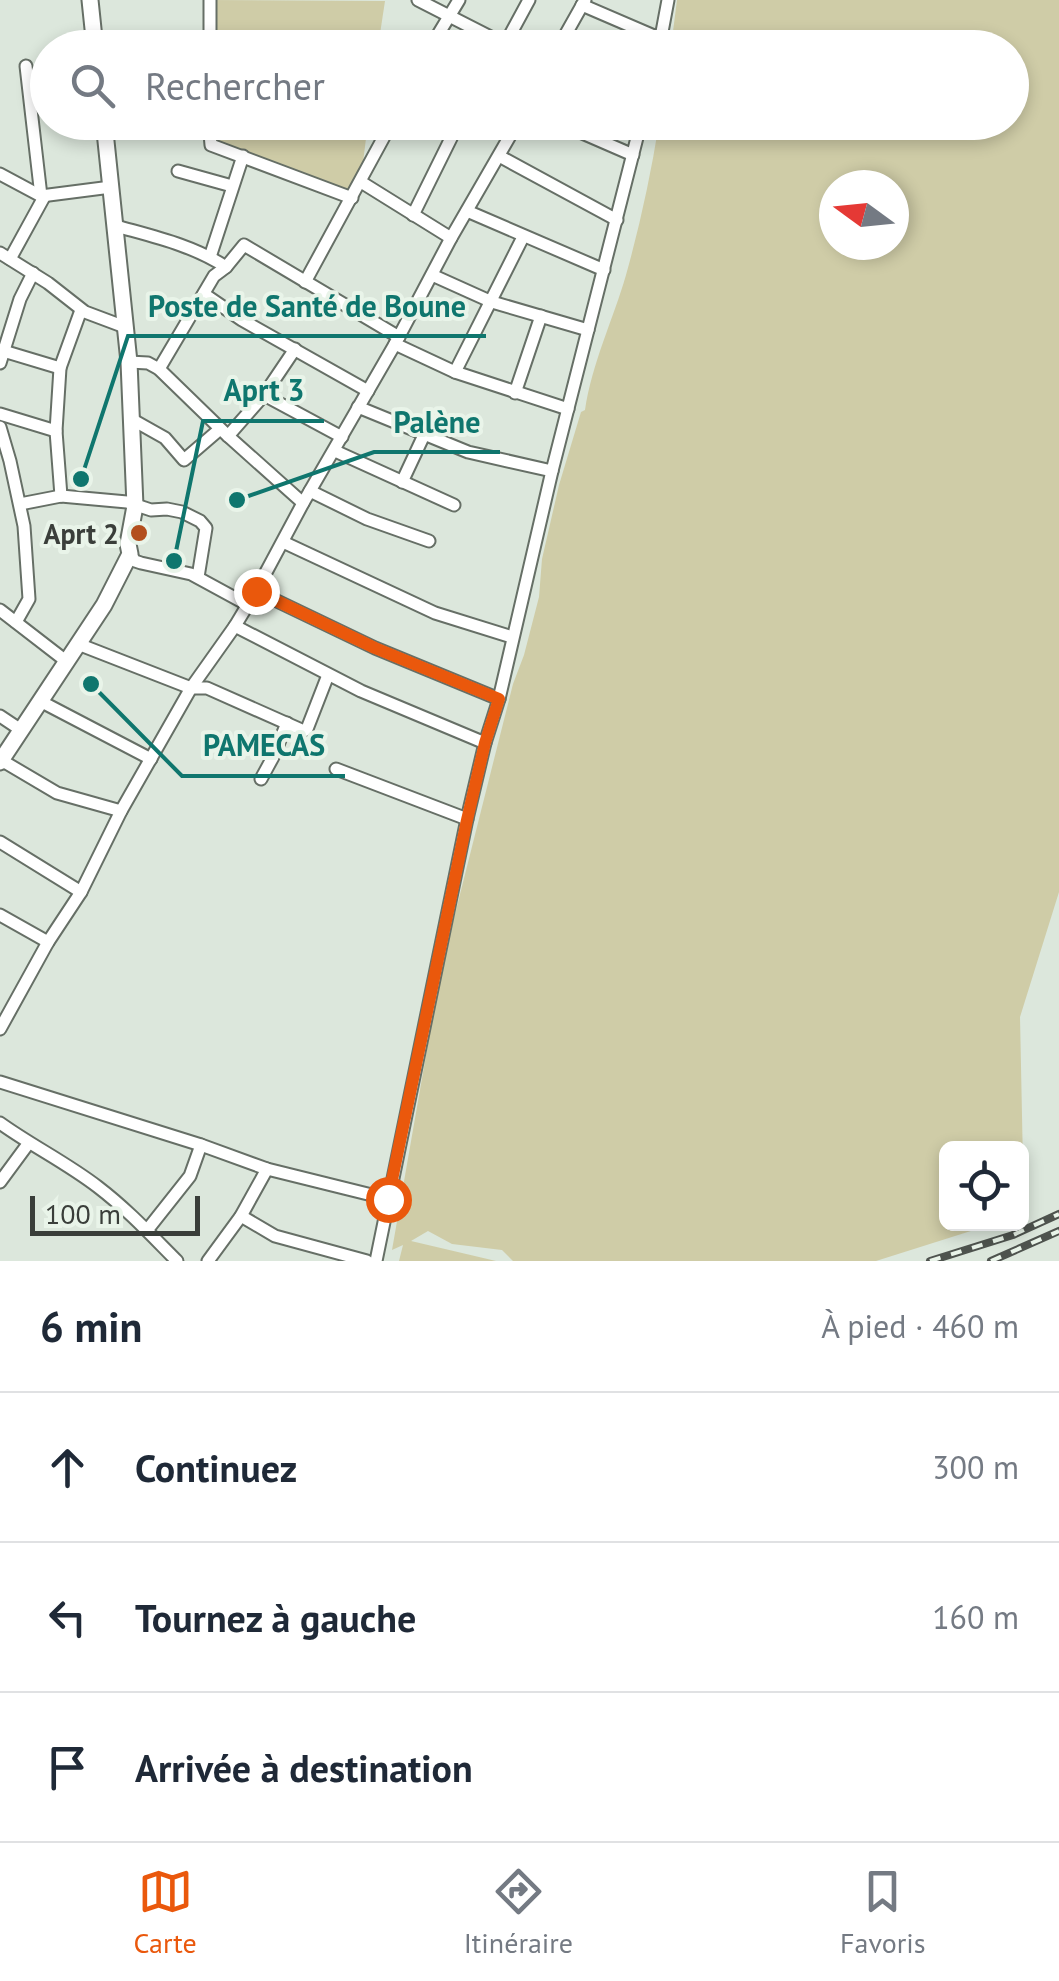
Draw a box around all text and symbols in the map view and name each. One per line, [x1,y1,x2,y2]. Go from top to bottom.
search box [30,30,1029,140]
icon: search [65,58,120,113]
text: Rechercher [145,61,325,110]
north arrow [819,170,909,260]
callout: Poste de Santé de Boune [128,276,486,336]
text: Poste de Santé de Boune [148,286,466,325]
callout: Aprt 3 [203,361,324,421]
text: Aprt 3 [224,370,304,409]
callout: Palène [374,392,500,452]
text: Palène [394,402,480,441]
place label: Aprt 2 [44,515,119,552]
marker: Aprt 2 [128,522,150,544]
route end [234,569,280,615]
callout: PAMECAS [182,716,345,776]
text: PAMECAS [203,725,325,764]
map controls [939,1141,1029,1231]
button: locate [939,1141,1029,1231]
route start [366,1177,412,1223]
scale bar [30,1191,200,1236]
text: 100 m [45,1195,121,1232]
text: 6 min [40,1299,142,1354]
text: À pied · 460 m [821,1305,1019,1347]
icon: ahead [40,1440,95,1495]
text: Continuez [135,1443,297,1492]
text: 300 m [932,1446,1019,1488]
icon: left [40,1590,95,1645]
text: Tournez à gauche [135,1593,416,1642]
text: 160 m [932,1596,1019,1638]
icon: arrive [40,1740,95,1795]
text: Arrivée à destination [135,1743,473,1792]
tab: Carte [134,1864,197,1961]
tab: Itinéraire [464,1864,573,1961]
tab: Favoris [840,1864,925,1961]

